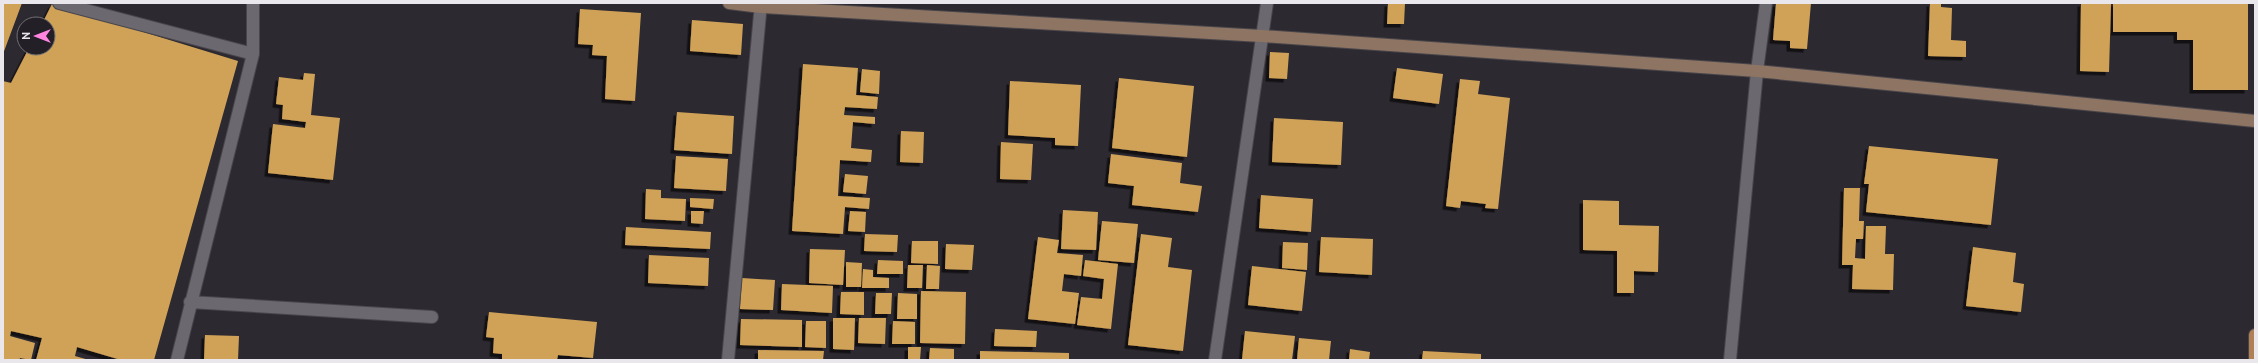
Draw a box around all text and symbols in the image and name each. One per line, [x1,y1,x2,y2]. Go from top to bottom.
north arrow [16,16,56,56]
text: N [20,32,32,40]

